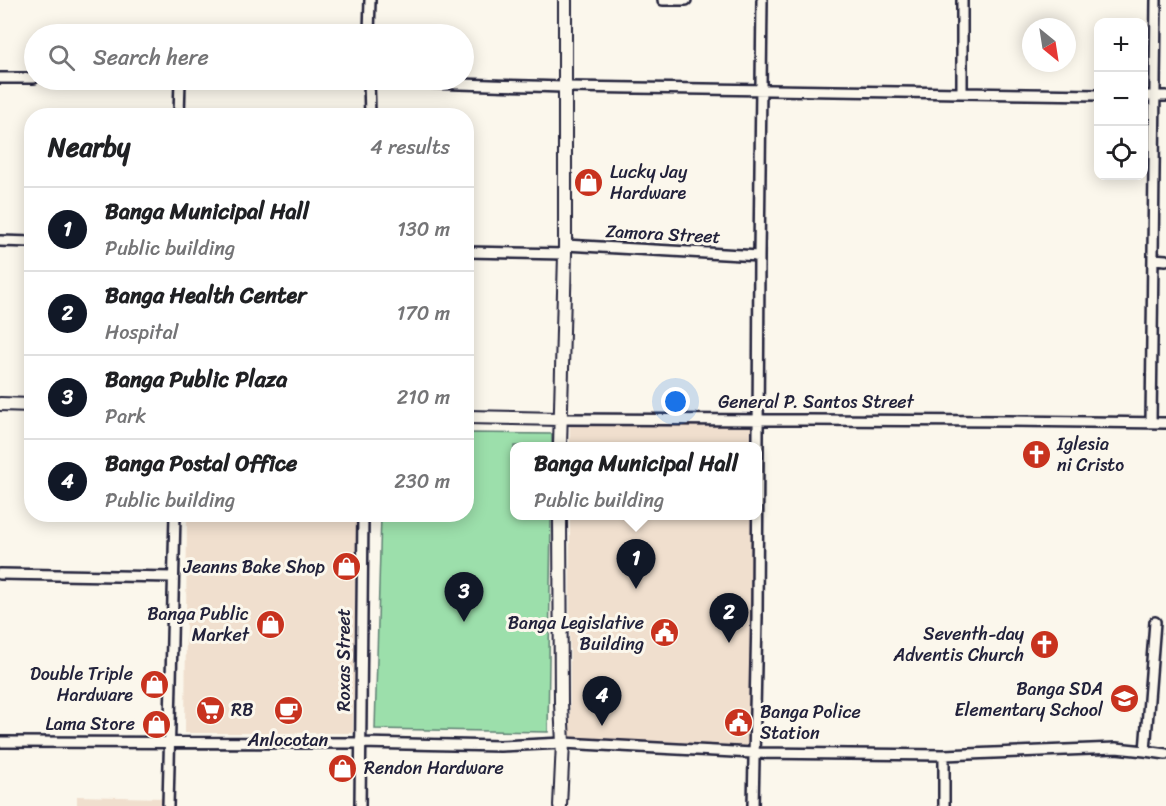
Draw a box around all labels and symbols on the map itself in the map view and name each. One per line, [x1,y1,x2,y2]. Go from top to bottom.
north arrow [1022,18,1076,72]
place label: Lucky Jay Hardware [610,156,688,209]
shop icon: Lucky Jay Hardware [573,166,605,198]
street label: Zamora Street [605,215,721,253]
street label: General P. Santos Street [718,386,915,418]
your location [661,387,690,416]
place label: Iglesia ni Cristo [1056,428,1124,481]
church icon: Iglesia ni Cristo [1020,438,1052,470]
pin: 1 [616,540,656,589]
place label: Jeanns Bake Shop [183,551,325,583]
shop icon: Jeanns Bake Shop [330,551,362,583]
pin: 3 [444,572,484,622]
pin: 2 [710,594,748,643]
place label: Banga Public Market [147,598,250,651]
place label: Banga Legislative Building [508,607,644,660]
shop icon: Banga Public Market [254,608,286,640]
street label: Roxas Street [328,608,360,712]
public building icon: Banga Legislative Building [649,617,681,649]
place label: Seventh-day Adventis Church [892,618,1025,671]
church icon: Seventh-day Adventis Church [1029,628,1061,660]
place label: Double Triple Hardware [30,658,133,711]
shop icon: Double Triple Hardware [138,668,170,700]
place label: Banga SDA Elementary School [954,673,1104,726]
pin: 4 [582,676,622,726]
school or university icon: Banga SDA Elementary School [1108,683,1140,715]
supermarket icon: RB [194,694,226,726]
place label: RB [231,694,253,726]
cafe icon: Anlocotan [272,695,304,727]
place label: Banga Police Station [760,696,861,749]
public building icon: Banga Police Station [723,706,755,738]
place label: Lama Store [45,708,135,740]
shop icon: Lama Store [140,708,172,740]
place label: Anlocotan [247,724,329,756]
shop icon: Rendon Hardware [327,752,359,784]
place label: Rendon Hardware [364,752,504,784]

